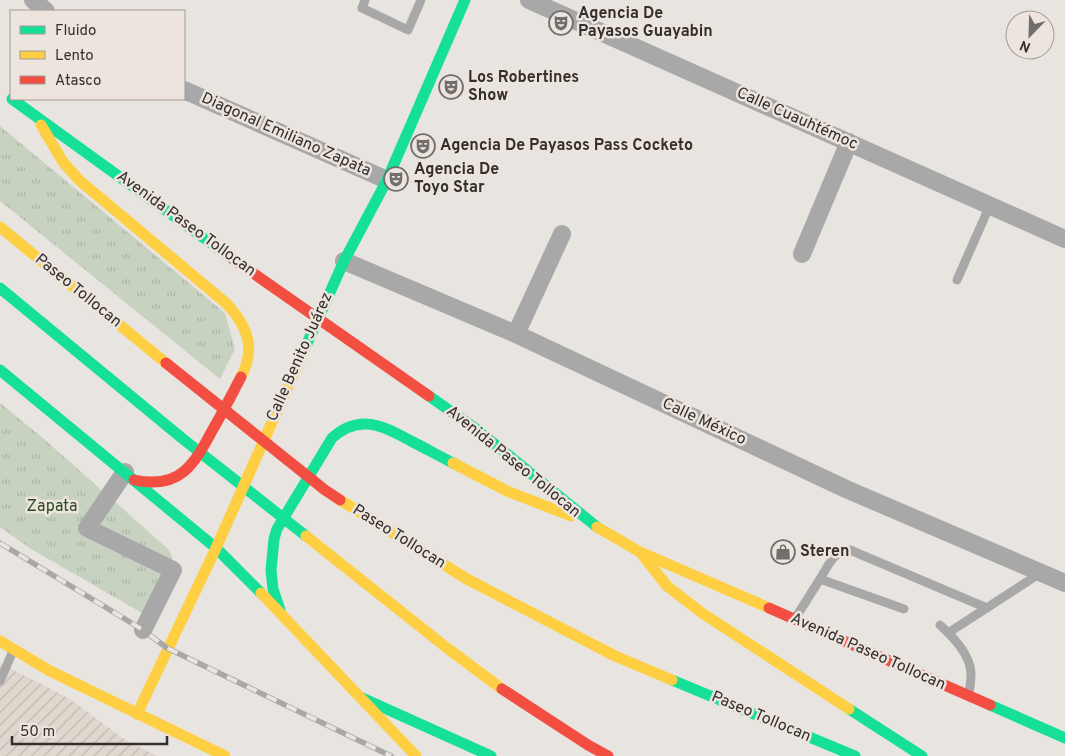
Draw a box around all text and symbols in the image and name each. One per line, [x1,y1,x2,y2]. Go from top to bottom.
place label: Agencia De Payasos Guayabin [578,4,713,42]
legend [10,10,185,100]
theatre icon: Agencia De Payasos Guayabin [548,10,574,36]
north arrow [1005,10,1055,60]
text: Fluido [55,22,96,41]
text: N [1018,36,1033,55]
text: Lento [55,47,94,66]
place label: Los Robertines Show [468,68,579,106]
text: Atasco [55,72,101,91]
theatre icon: Los Robertines Show [438,74,464,100]
street label: Calle Cuauhtémoc [733,83,861,155]
street label: Diagonal Emiliano Zapata [198,89,374,181]
theatre icon: Agencia De Payasos Pass Cocketo [410,133,436,159]
place label: Agencia De Payasos Pass Cocketo [440,136,693,156]
place label: Agencia De Toyo Star [414,160,499,198]
theatre icon: Agencia De Toyo Star [383,166,409,192]
street label: Avenida Paseo Tollocan [112,167,260,281]
street label: Paseo Tollocan [30,250,126,332]
street label: Calle Benito Juárez [263,289,337,425]
street label: Calle México [659,394,749,450]
street label: Avenida Paseo Tollocan [442,402,584,522]
park label: Zapata [27,497,77,517]
street label: Paseo Tollocan [349,500,449,574]
shop icon: Steren [770,539,796,565]
place label: Steren [800,542,850,562]
street label: Avenida Paseo Tollocan [787,609,949,695]
street label: Paseo Tollocan [708,687,814,747]
scale bar [12,714,168,746]
text: 50 m [20,723,55,742]

